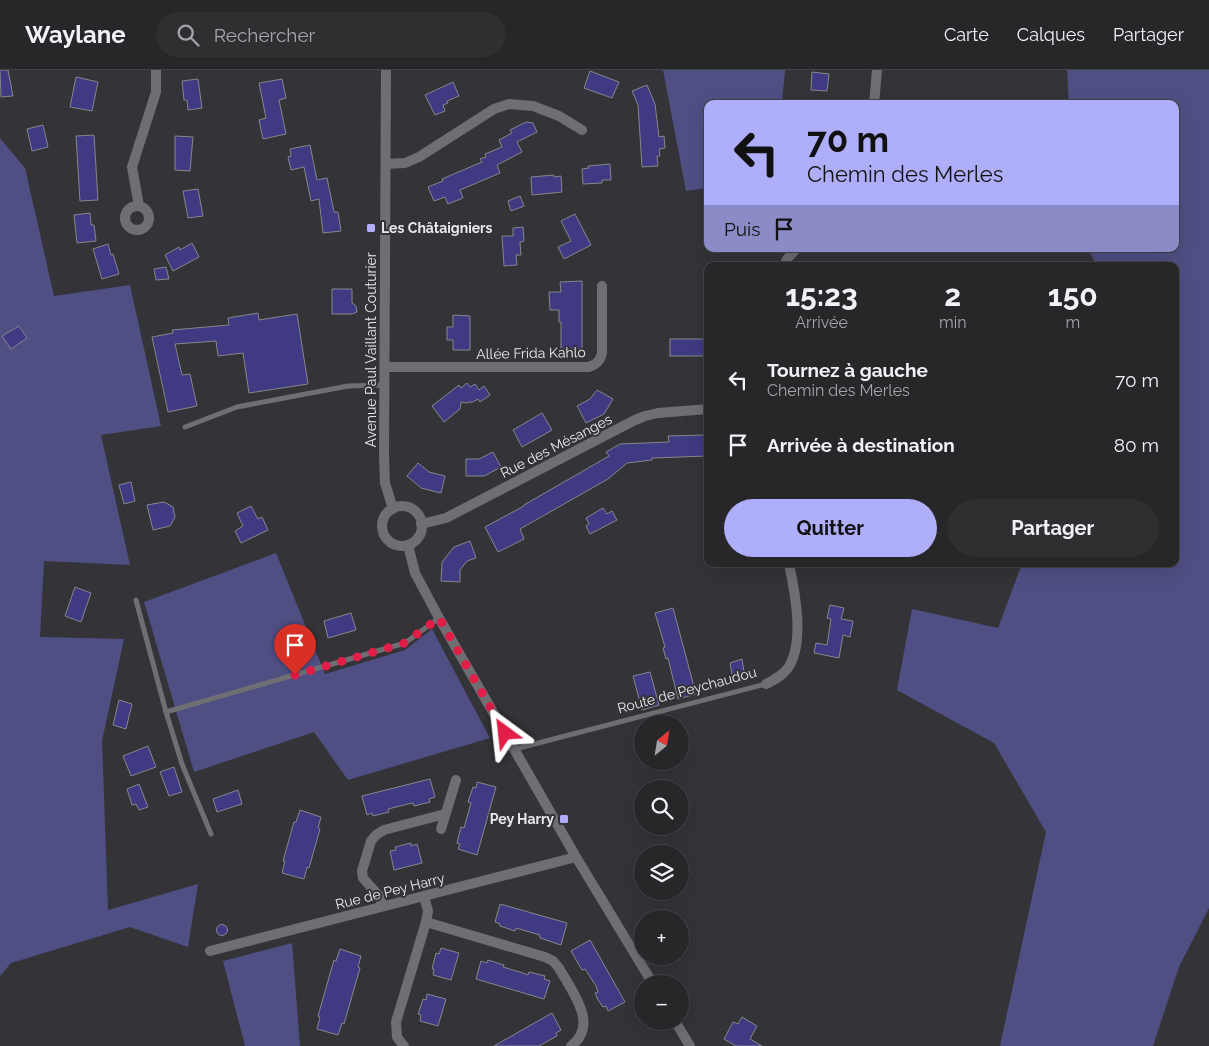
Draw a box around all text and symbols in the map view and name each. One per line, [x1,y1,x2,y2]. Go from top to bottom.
search box [156,12,506,57]
text: Waylane [25,20,126,49]
icon: search [174,21,202,49]
text: Rechercher [214,24,315,46]
text: Carte [944,24,989,45]
text: Calques [1017,24,1085,45]
text: Partager [1113,24,1184,45]
text: 70 m [807,119,889,160]
icon: left [724,120,789,185]
text: Chemin des Merles [807,161,1003,187]
icon: arrive [770,215,798,243]
text: Puis [724,218,760,240]
place label: Les Châtaigniers [381,220,492,236]
marker: Les Châtaigniers [365,222,377,234]
street label: Avenue Paul Vaillant Couturier [363,252,379,448]
text: 15:23 [785,278,858,313]
text: 2 [944,278,961,313]
text: 150 [1048,278,1098,313]
text: Arrivée [795,313,848,332]
text: min [939,313,967,332]
text: m [1065,313,1080,332]
street label: Allée Frida Kahlo [476,344,586,362]
text: Tournez à gauche [767,359,928,381]
icon: left [724,366,752,394]
text: 70 m [1115,369,1159,391]
text: Chemin des Merles [767,381,910,400]
street label: Rue des Mésanges [498,411,615,481]
icon: arrive [724,431,752,459]
text: Arrivée à destination [767,434,955,456]
text: 80 m [1114,434,1159,456]
button: Quitter [724,499,937,557]
button: Partager [947,499,1159,557]
pin [274,624,316,675]
icon: arrive [281,631,309,659]
street label: Route de Peychaudou [616,664,758,716]
position arrow [478,706,530,758]
north arrow [634,715,689,770]
map controls [634,715,689,1030]
button: search [634,780,689,835]
place label: Pey Harry [490,811,554,827]
marker: Pey Harry [558,813,570,825]
button: layers [634,845,689,900]
street label: Rue de Pey Harry [334,870,447,912]
button: + [634,910,689,965]
button: − [634,975,689,1030]

